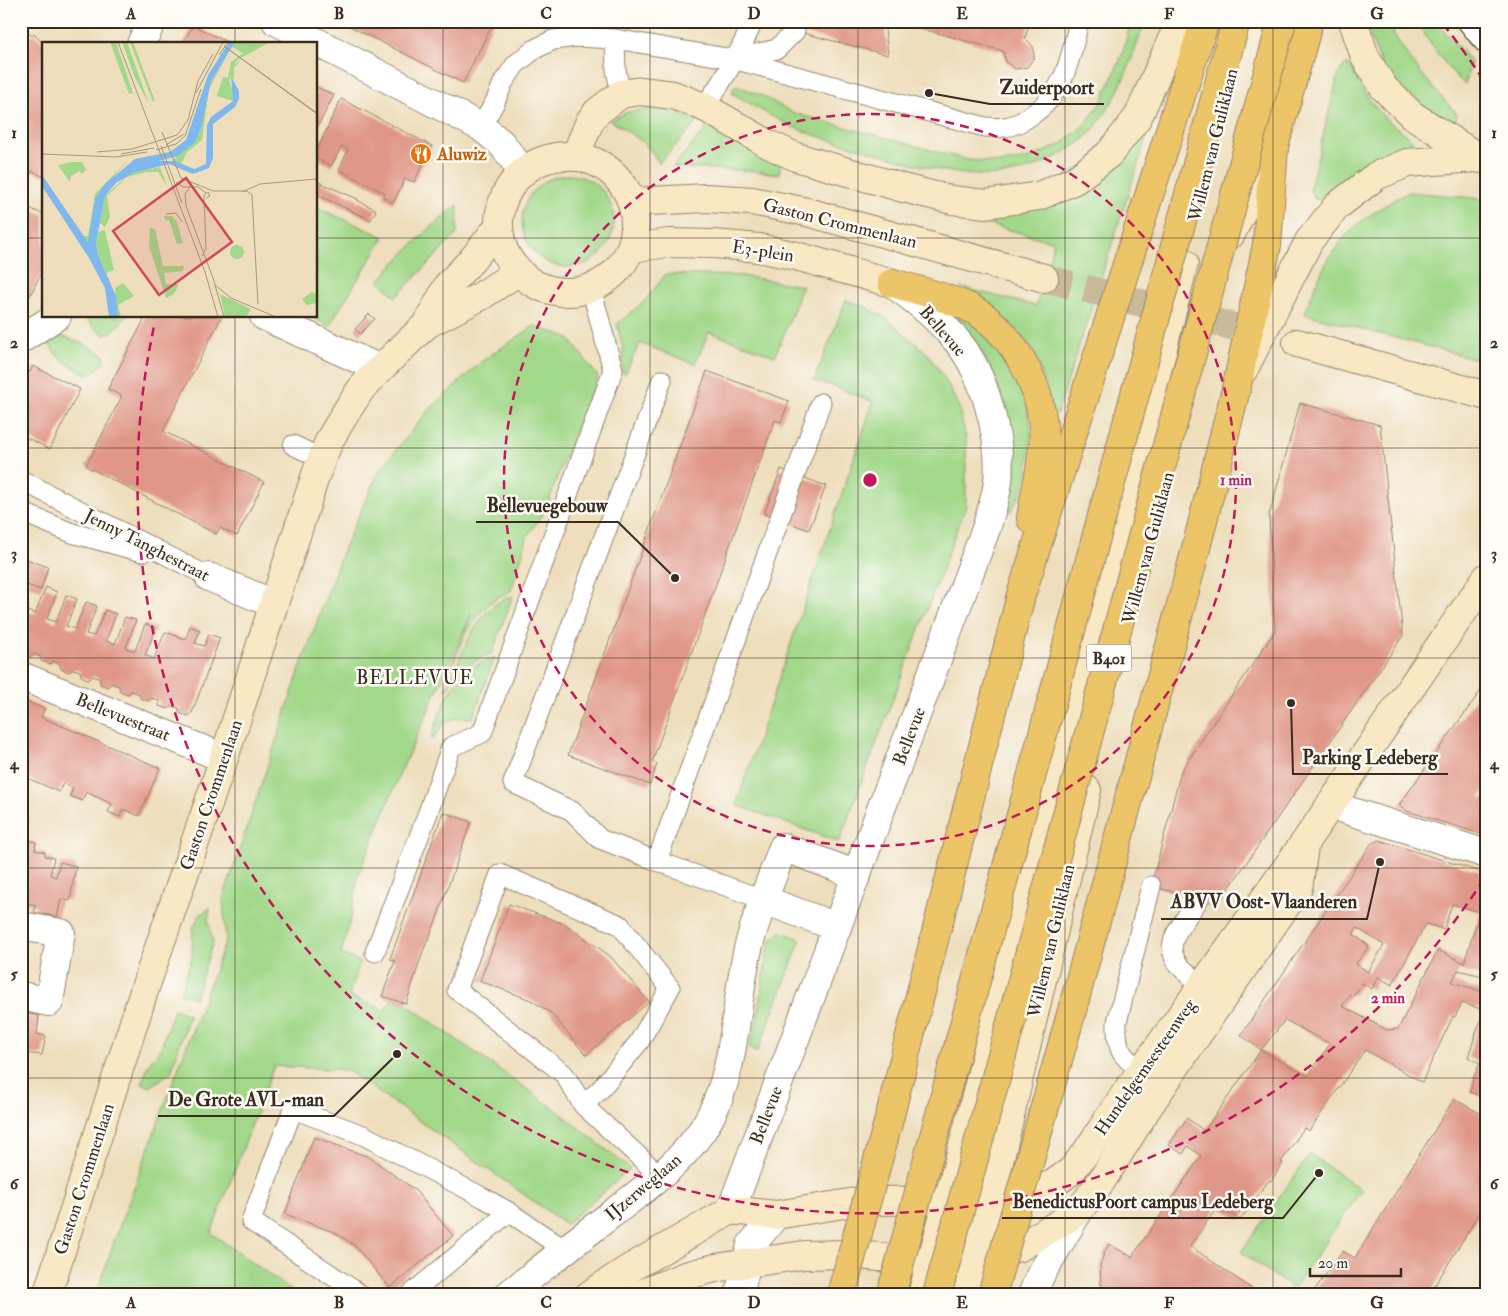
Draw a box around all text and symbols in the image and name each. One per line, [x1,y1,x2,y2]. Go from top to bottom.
text: A [125,4,137,24]
text: B [334,4,344,24]
text: C [540,4,552,24]
text: D [747,4,761,24]
text: E [956,4,968,24]
text: F [1164,4,1174,24]
text: G [1370,4,1384,24]
inset map [42,42,318,318]
street label: Willem van Guliklaan [1183,66,1244,225]
callout: Zuiderpoort [990,70,1104,104]
text: Zuiderpoort [1000,76,1095,101]
text: 1 [11,123,17,143]
text: 1 [1491,123,1497,143]
restaurant icon: Aluwiz [409,142,433,166]
place label: Aluwiz [436,143,487,166]
street label: Gaston Crommenlaan [760,193,919,254]
street label: E3-plein [730,235,796,268]
street label: Bellevue [914,301,971,362]
text: 2 [10,333,18,353]
text: 2 [1490,333,1498,353]
street label: Willem van Guliklaan [1117,469,1180,628]
centre of rings [861,471,879,489]
text: 1 min [1220,471,1252,490]
callout: Bellevuegebouw [476,488,618,522]
text: Bellevuegebouw [486,494,609,519]
street label: Jenny Tanghestraat [79,503,214,587]
text: 3 [11,544,17,564]
text: 3 [1491,544,1497,564]
road number: B401 [1086,644,1132,671]
district label: BELLEVUE [356,666,474,690]
street label: Bellevuestraat [72,688,174,747]
street label: Bellevue [888,703,931,769]
street label: Gaston Crommenlaan [175,717,248,874]
callout: Parking Ledeberg [1293,740,1448,774]
text: Parking Ledeberg [1302,746,1438,771]
text: 4 [9,754,20,774]
text: 4 [1489,754,1500,774]
street label: Willem van Guliklaan [1022,862,1080,1021]
callout: ABVV Oost-Vlaanderen [1161,885,1367,919]
text: ABVV Oost-Vlaanderen [1170,890,1357,914]
text: 5 [10,964,18,984]
text: 5 [1490,964,1498,984]
text: 2 min [1371,989,1405,1008]
street label: Hundelgemsesteenweg [1090,994,1202,1140]
callout: De Grote AVL-man [158,1082,334,1116]
street label: Bellevue [745,1082,788,1148]
text: De Grote AVL-man [168,1088,324,1112]
street label: Gaston Crommenlaan [49,1101,120,1258]
street label: IJzerweglaan [600,1149,686,1226]
text: 6 [10,1174,20,1194]
text: 6 [1490,1174,1500,1194]
callout: BenedictusPoort campus Ledeberg [1002,1184,1283,1218]
text: BenedictusPoort campus Ledeberg [1012,1190,1274,1215]
scale bar [1310,1246,1402,1278]
text: 20 m [1318,1254,1348,1273]
text: A [125,1293,137,1313]
text: B [334,1293,344,1313]
text: C [540,1293,552,1313]
text: D [747,1293,761,1313]
text: E [956,1293,968,1313]
text: F [1164,1293,1174,1313]
text: G [1370,1293,1384,1313]

